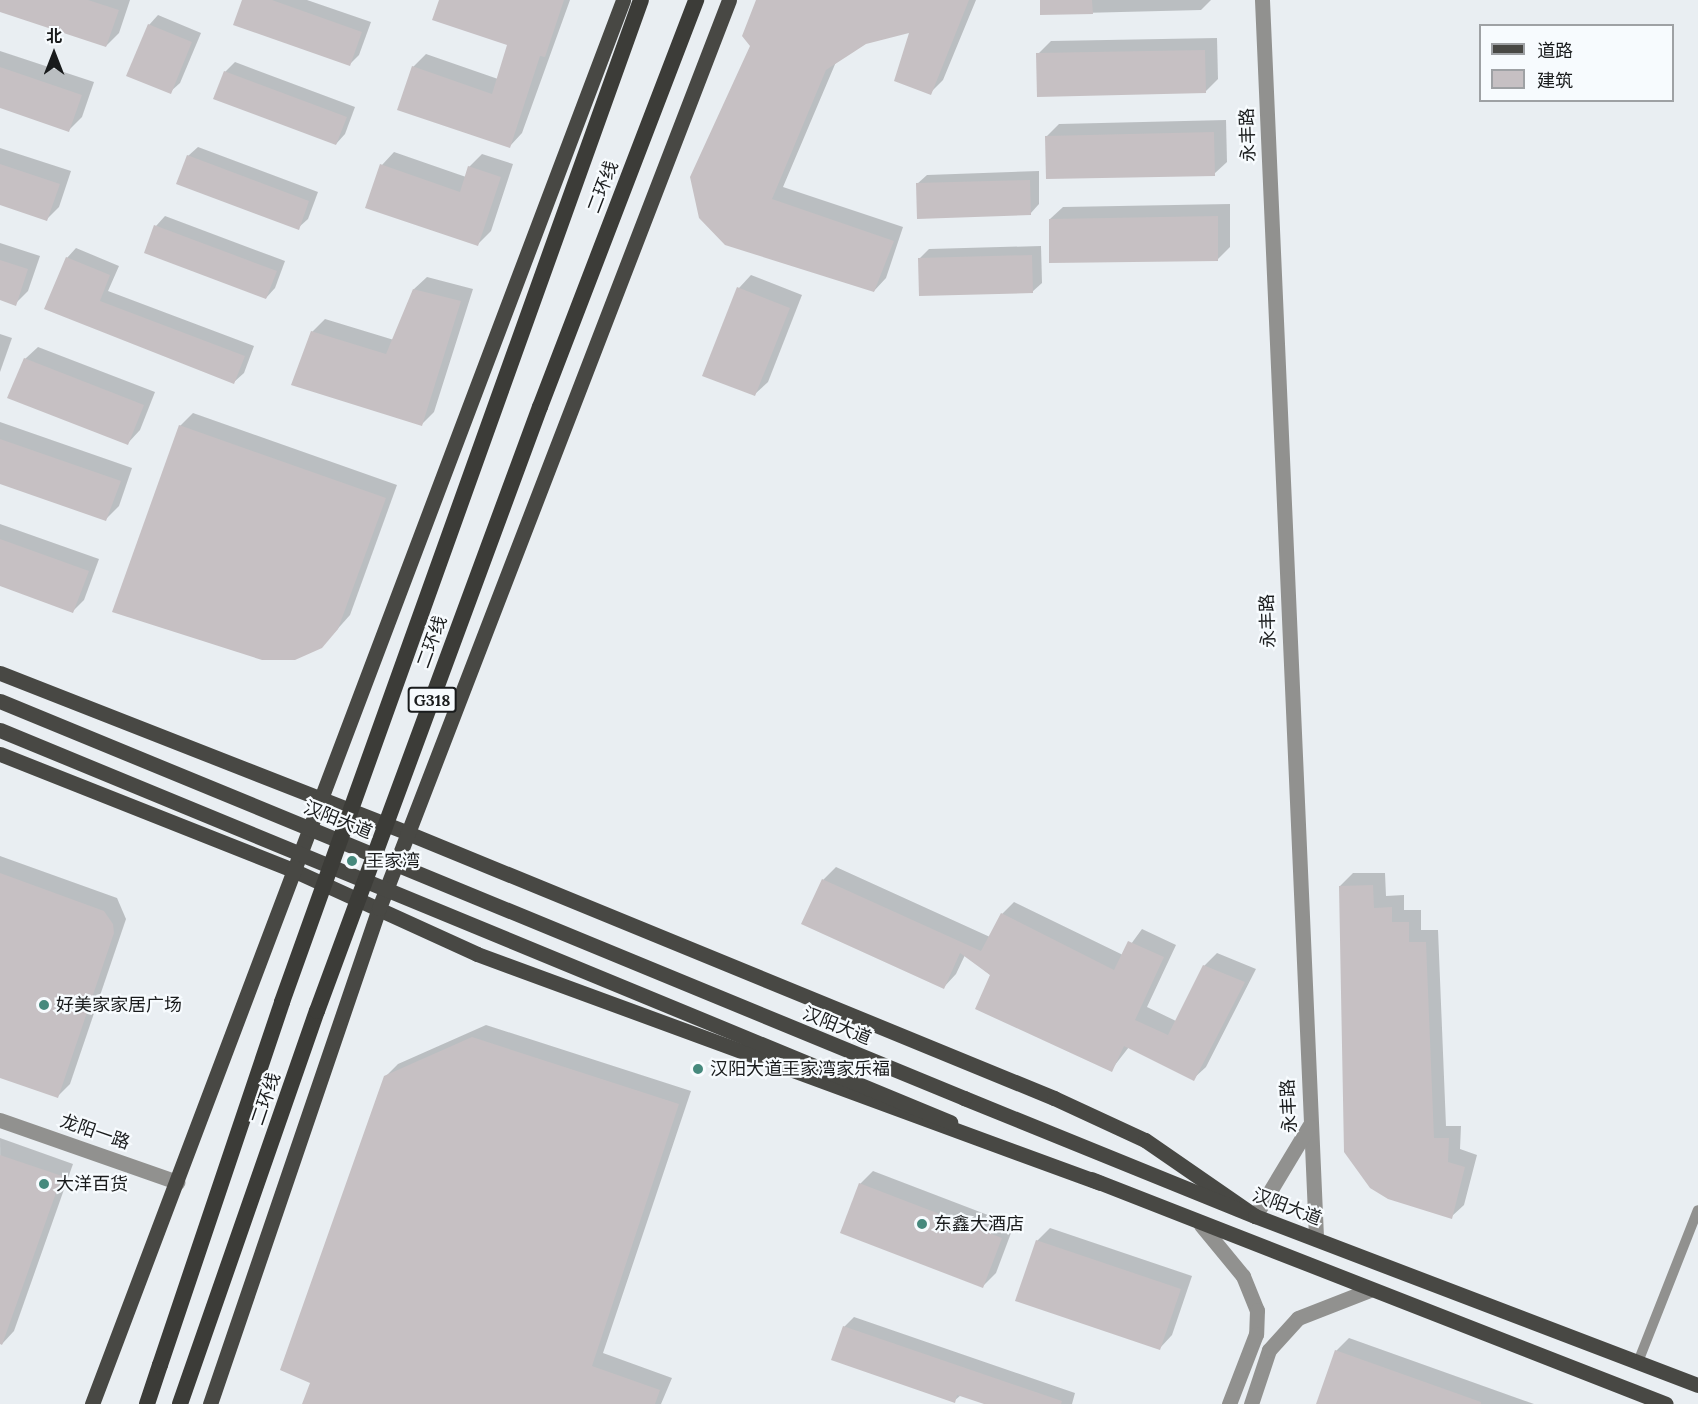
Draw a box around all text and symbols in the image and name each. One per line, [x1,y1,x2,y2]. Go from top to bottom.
north arrow [24,24,84,84]
legend [1479,24,1674,102]
text: 北 [46,26,62,46]
text: 道路 [1537,39,1573,62]
text: 建筑 [1537,69,1573,92]
street label: 永丰路 [1236,108,1260,162]
street label: 二环线 [583,158,623,216]
street label: 永丰路 [1256,594,1280,648]
street label: 二环线 [413,613,451,671]
road number: G318 [406,687,458,713]
street label: 汉阳大道 [301,797,375,843]
place label: 王家湾 [366,850,420,872]
marker: 王家湾 [343,852,361,870]
place label: 好美家家居广场 [56,994,182,1016]
marker: 好美家家居广场 [37,998,51,1012]
street label: 汉阳大道 [800,1003,874,1049]
place label: 汉阳大道王家湾家乐福 [710,1058,890,1080]
marker: 汉阳大道王家湾家乐福 [691,1062,705,1076]
street label: 二环线 [247,1070,285,1128]
street label: 永丰路 [1277,1078,1301,1134]
street label: 龙阳一路 [57,1110,133,1154]
place label: 大洋百货 [56,1173,128,1195]
marker: 大洋百货 [37,1177,51,1191]
street label: 汉阳大道 [1250,1184,1324,1230]
place label: 东鑫大酒店 [934,1213,1024,1235]
marker: 东鑫大酒店 [915,1217,929,1231]

